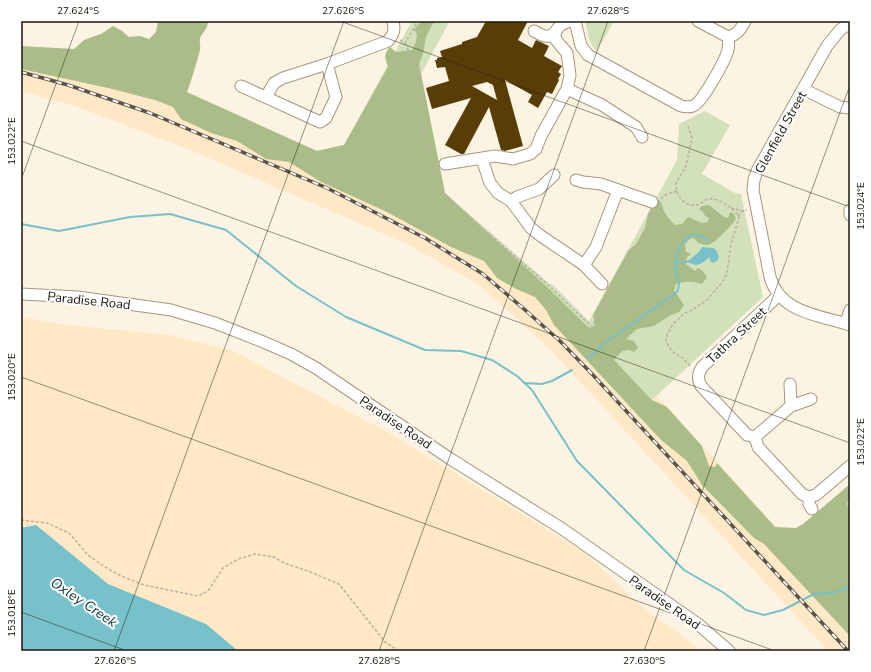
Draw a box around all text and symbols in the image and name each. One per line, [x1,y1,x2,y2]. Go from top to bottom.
text: 27.624°S [57,4,99,18]
text: 27.626°S [322,4,364,18]
text: 27.628°S [587,4,629,18]
street label: Glenfield Street [751,88,811,177]
text: 153.022°E [5,117,19,165]
text: 153.024°E [854,182,868,230]
street label: Paradise Road [46,288,131,314]
street label: Tathra Street [703,303,771,368]
text: 153.020°E [5,353,19,401]
street label: Paradise Road [356,392,435,454]
text: 153.022°E [854,418,868,466]
street label: Paradise Road [625,571,704,634]
water label: Oxley Creek [47,573,122,632]
text: 153.018°E [5,589,19,637]
text: 27.626°S [94,654,136,668]
text: 27.628°S [358,654,400,668]
text: 27.630°S [623,654,665,668]

